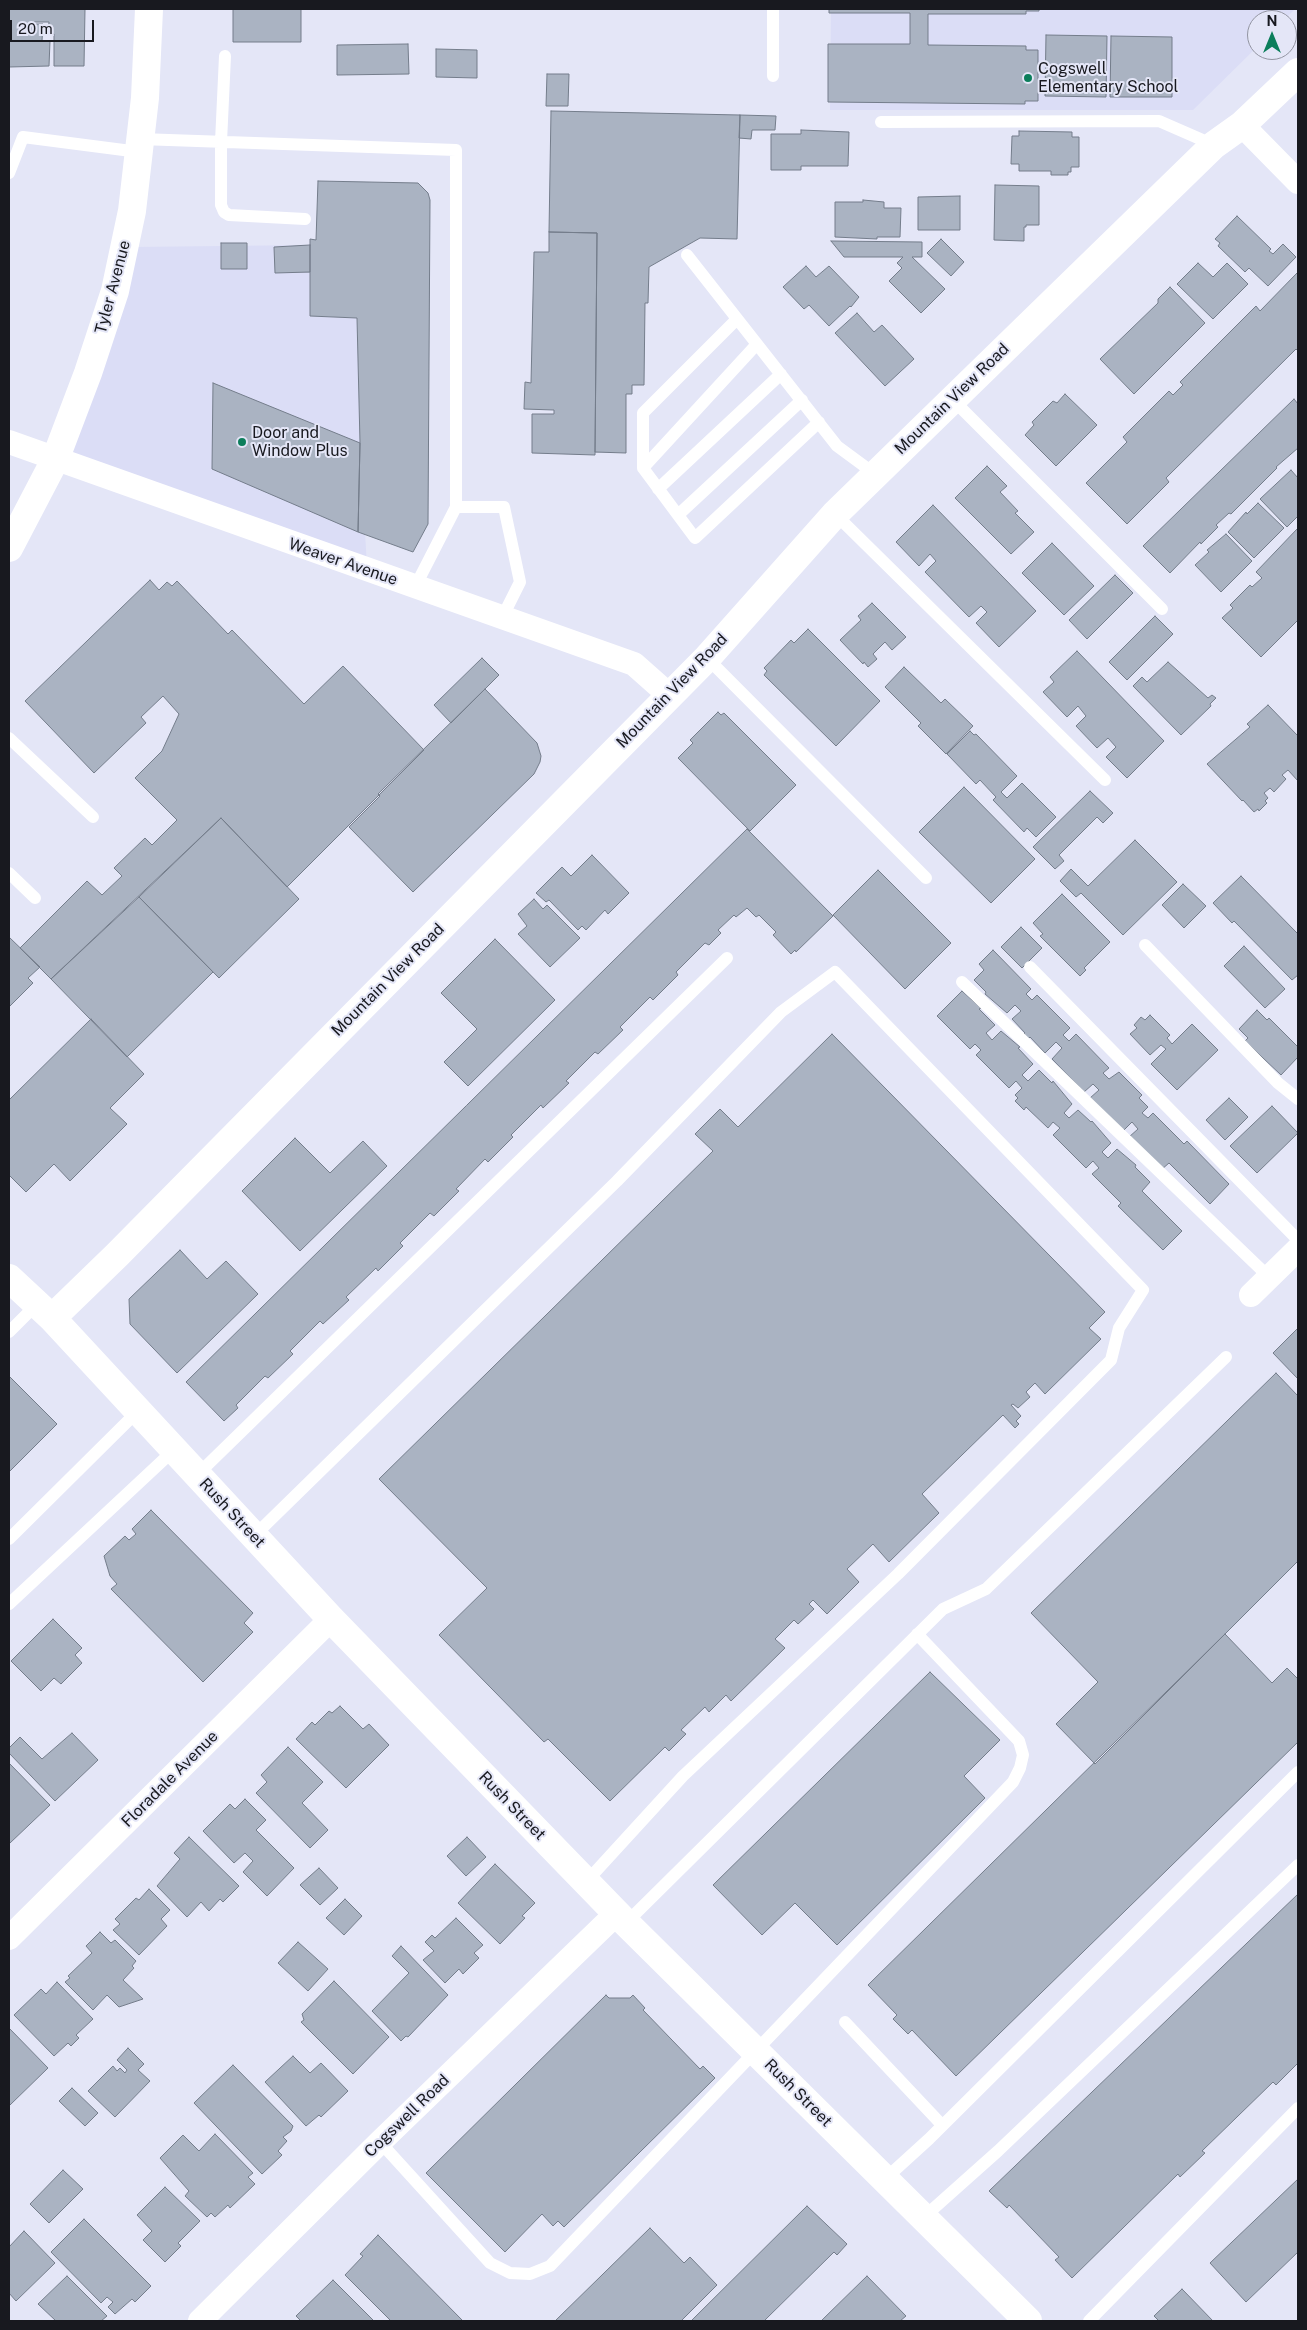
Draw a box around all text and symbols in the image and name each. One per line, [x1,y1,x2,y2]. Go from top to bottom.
scale bar [12,10,96,42]
north arrow [1247,10,1297,60]
text: N [1267,13,1277,29]
text: 20 m [18,20,53,37]
place label: Cogswell Elementary School [1038,59,1178,97]
marker: Cogswell Elementary School [1022,72,1034,84]
street label: Tyler Avenue [91,238,135,336]
street label: Mountain View Road [891,339,1013,459]
place label: Door and Window Plus [252,423,348,461]
marker: Door and Window Plus [236,436,248,448]
street label: Weaver Avenue [286,534,400,590]
street label: Mountain View Road [612,630,732,752]
street label: Mountain View Road [328,920,448,1040]
street label: Rush Street [195,1474,269,1552]
street label: Floradale Avenue [118,1727,222,1831]
street label: Rush Street [475,1768,549,1844]
street label: Rush Street [760,2055,836,2131]
street label: Cogswell Road [361,2071,453,2161]

